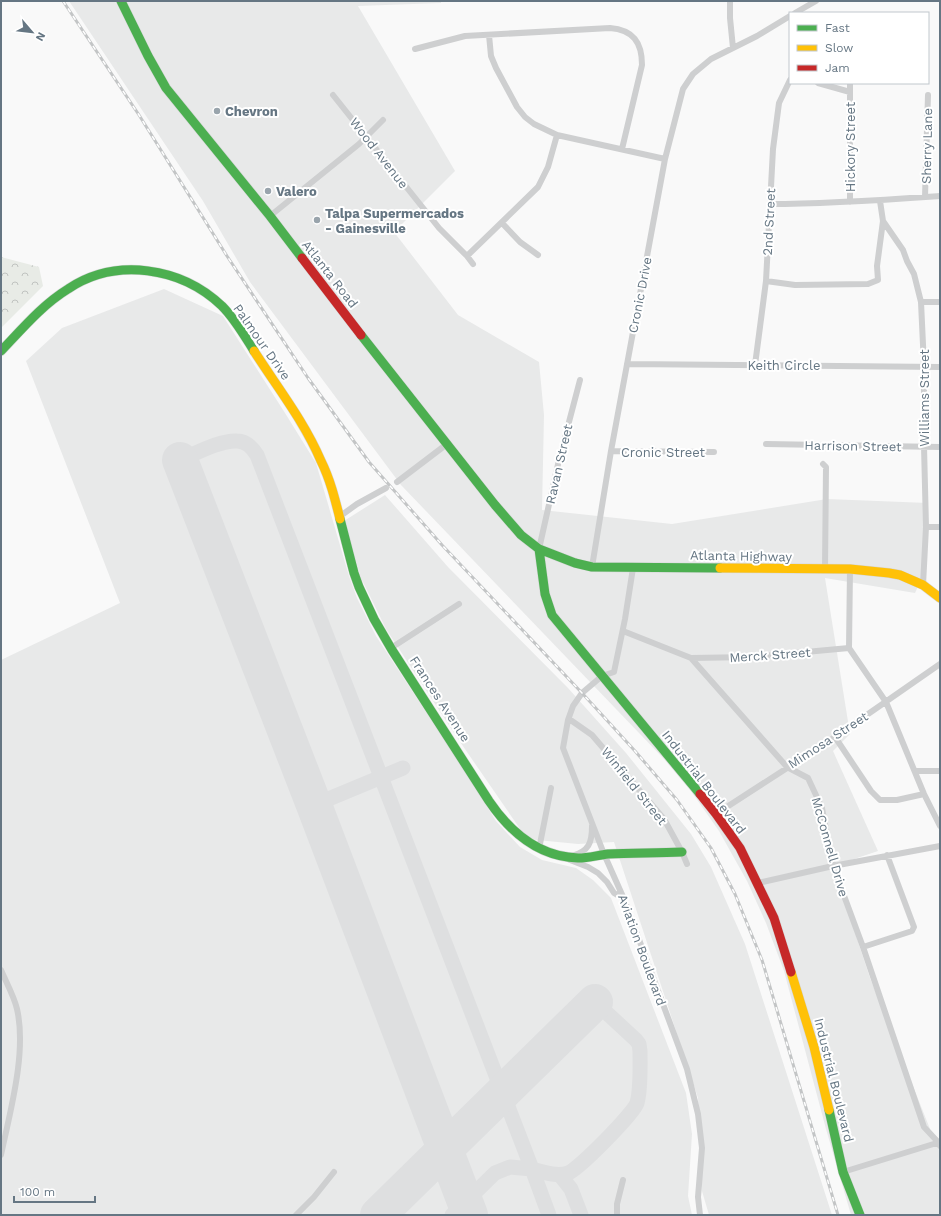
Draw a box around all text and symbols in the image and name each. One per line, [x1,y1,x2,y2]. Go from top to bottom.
north arrow [12,12,52,52]
legend [789,12,929,84]
text: Fast [825,21,850,35]
text: N [33,30,48,43]
text: Slow [825,41,853,55]
text: Jam [825,61,850,75]
street label: Hickory Street [843,101,858,192]
place label: Chevron [225,104,278,119]
marker: Chevron [212,106,222,116]
street label: Sherry Lane [919,108,935,184]
street label: Wood Avenue [347,115,411,191]
place label: Valero [276,184,317,199]
marker: Valero [263,186,273,196]
street label: 2nd Street [760,187,778,256]
place label: Talpa Supermercados - Gainesville [325,206,464,236]
marker: Talpa Supermercados - Gainesville [312,215,322,225]
street label: Atlanta Road [299,237,361,311]
street label: Cronic Drive [625,256,655,334]
street label: Palmour Drive [230,301,294,383]
street label: Williams Street [917,349,932,447]
street label: Keith Circle [747,358,821,373]
street label: Ravan Street [543,422,576,505]
street label: Harrison Street [804,438,902,454]
street label: Cronic Street [621,445,706,460]
street label: Atlanta Highway [690,548,792,564]
street label: Merck Street [729,645,812,665]
street label: Frances Avenue [407,653,473,745]
street label: Mimosa Street [785,708,871,771]
street label: Industrial Boulevard [659,727,749,837]
street label: Winfield Street [598,744,670,828]
street label: McConnell Drive [809,796,851,898]
street label: Aviation Boulevard [615,892,669,1008]
street label: Industrial Boulevard [811,1016,857,1144]
scale bar [14,1178,95,1204]
text: 100 m [20,1185,55,1199]

